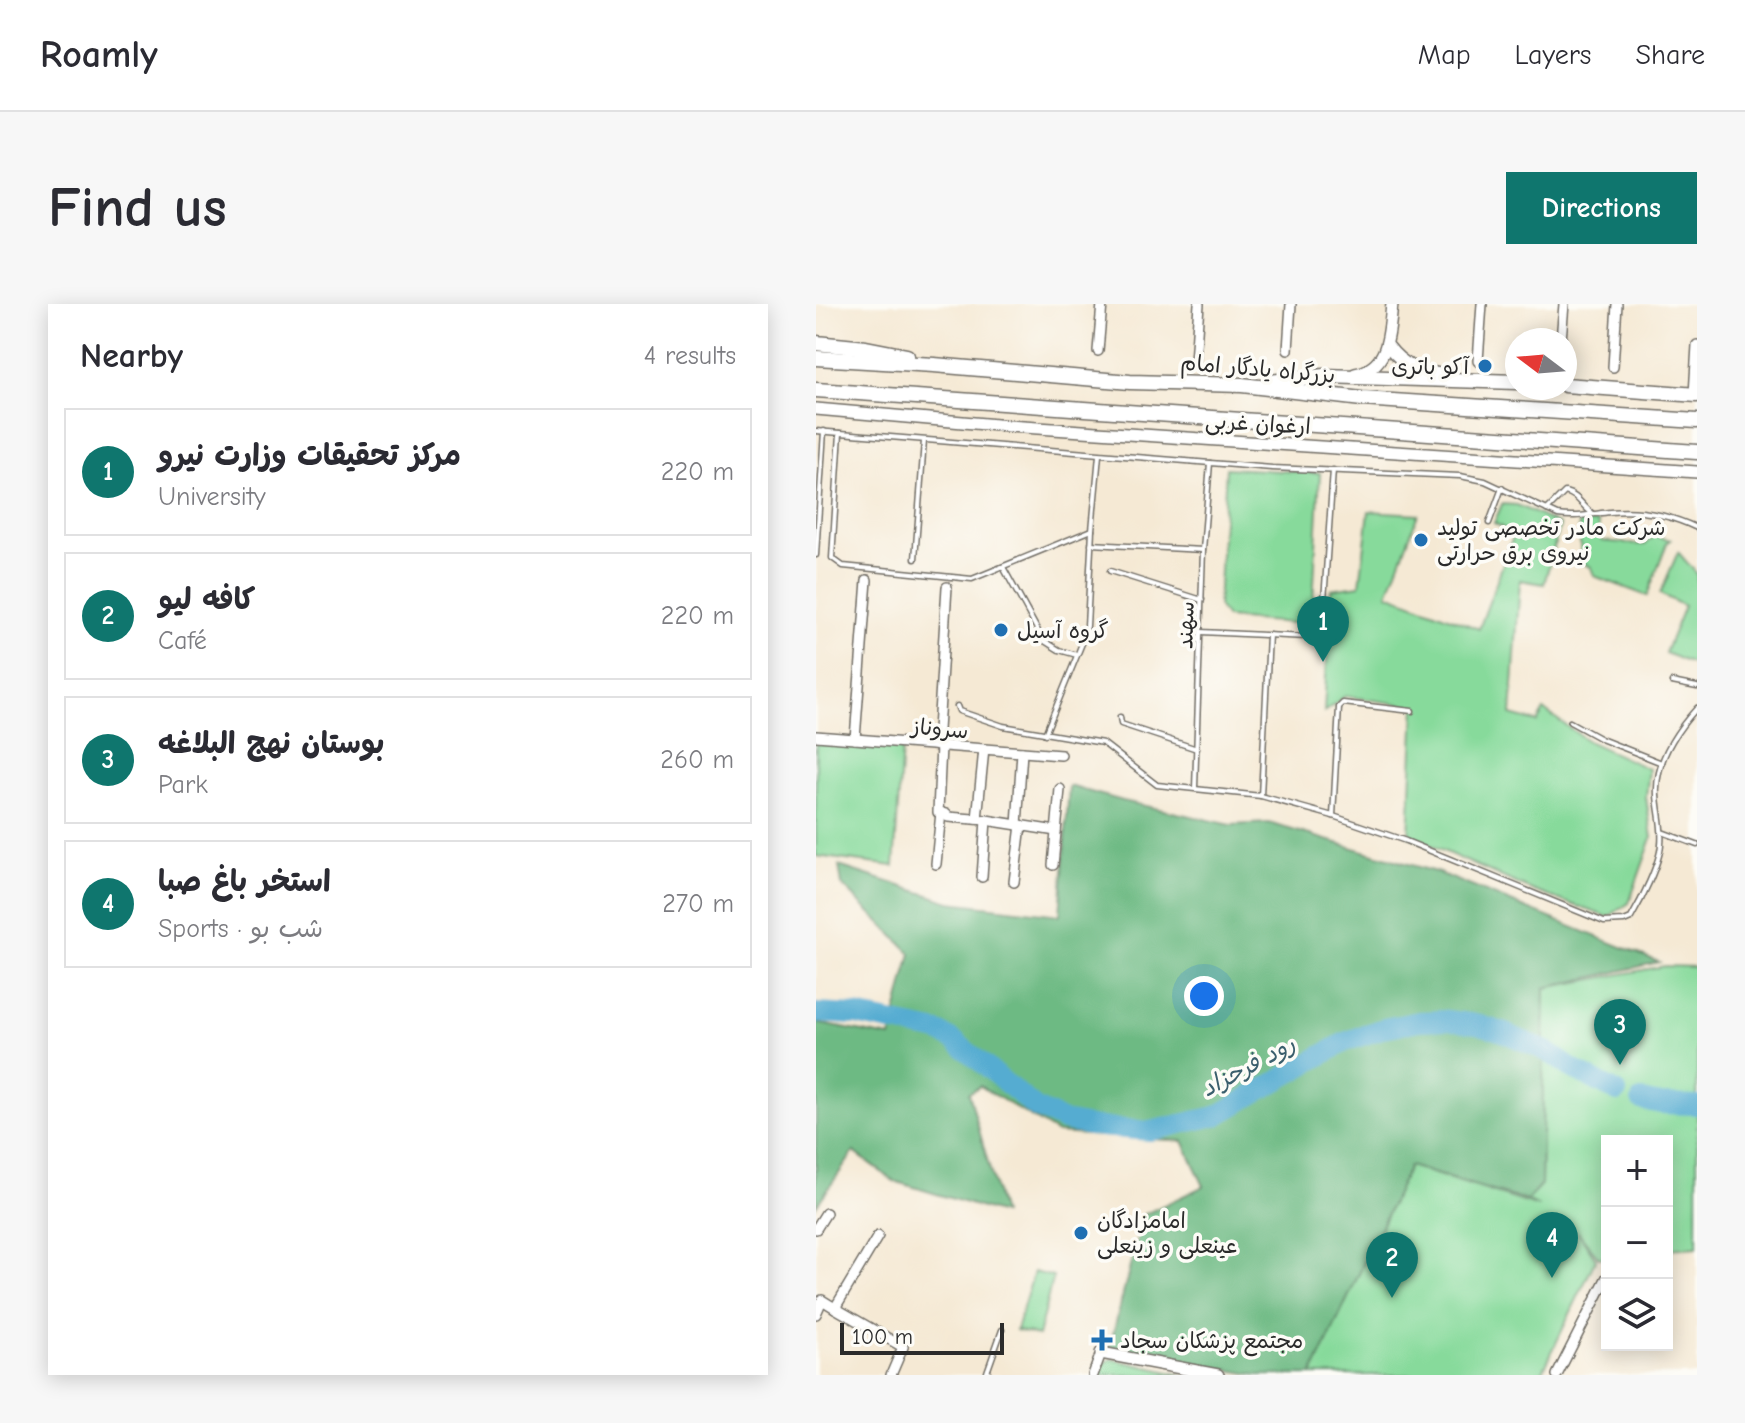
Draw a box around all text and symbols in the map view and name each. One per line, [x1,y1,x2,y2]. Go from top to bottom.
text: Roamly [40,33,158,77]
text: Map [1418,39,1471,71]
text: Layers [1515,39,1591,71]
text: Share [1635,39,1705,71]
button: Directions [1506,172,1697,244]
text: Find us [48,176,227,240]
north arrow [1505,328,1577,400]
text: Nearby [80,336,183,376]
text: 4 results [644,341,736,371]
street label: بزرگراه یادگار امام [1179,349,1336,392]
place label: آکو باتری [1391,354,1471,380]
marker: آکو باتری [1476,357,1494,375]
street label: ارغوان غربی [1204,408,1311,441]
text: مرکز تحقیقات وزارت نیرو [158,438,461,473]
text: 1 [103,457,113,487]
text: 220 m [661,457,734,487]
text: University [158,482,266,512]
place label: شرکت مادر تخصصی تولید نیروی برق حرارتی [1437,515,1666,567]
marker: شرکت مادر تخصصی تولید نیروی برق حرارتی [1412,531,1430,549]
text: کافه لیو [158,582,255,617]
pin: 1 [1297,596,1349,662]
text: 2 [102,601,114,631]
text: 220 m [661,601,734,631]
street label: سهند [1172,601,1200,649]
place label: گروه آسیل [1017,618,1109,644]
marker: گروه آسیل [992,621,1010,639]
text: Café [158,626,207,656]
street label: سروناز [908,713,969,744]
text: بوستان نهج البلاغه [158,726,384,761]
text: 3 [102,745,114,775]
text: 260 m [660,745,734,775]
text: Park [158,770,208,800]
text: استخر باغ صبا [158,864,331,899]
text: 4 [102,889,114,919]
text: 270 m [662,889,734,919]
text: Sports · شب بو [158,914,323,944]
your location [1184,976,1224,1016]
pin: 3 [1594,999,1646,1065]
water label: رود فرحزاد [1196,1030,1300,1102]
map controls [1601,1135,1673,1351]
button: + [1601,1135,1673,1207]
button: − [1601,1207,1673,1279]
place label: امامزادگان عینعلی و زینعلی [1097,1208,1237,1260]
pin: 4 [1526,1212,1578,1278]
marker: امامزادگان عینعلی و زینعلی [1072,1224,1090,1242]
pin: 2 [1366,1232,1418,1298]
button: layers [1601,1279,1673,1351]
scale bar [840,1319,1004,1355]
text: 100 m [852,1324,913,1350]
place label: مجتمع پزشکان سجاد [1120,1328,1303,1357]
marker: مجتمع پزشکان سجاد [1091,1329,1113,1351]

